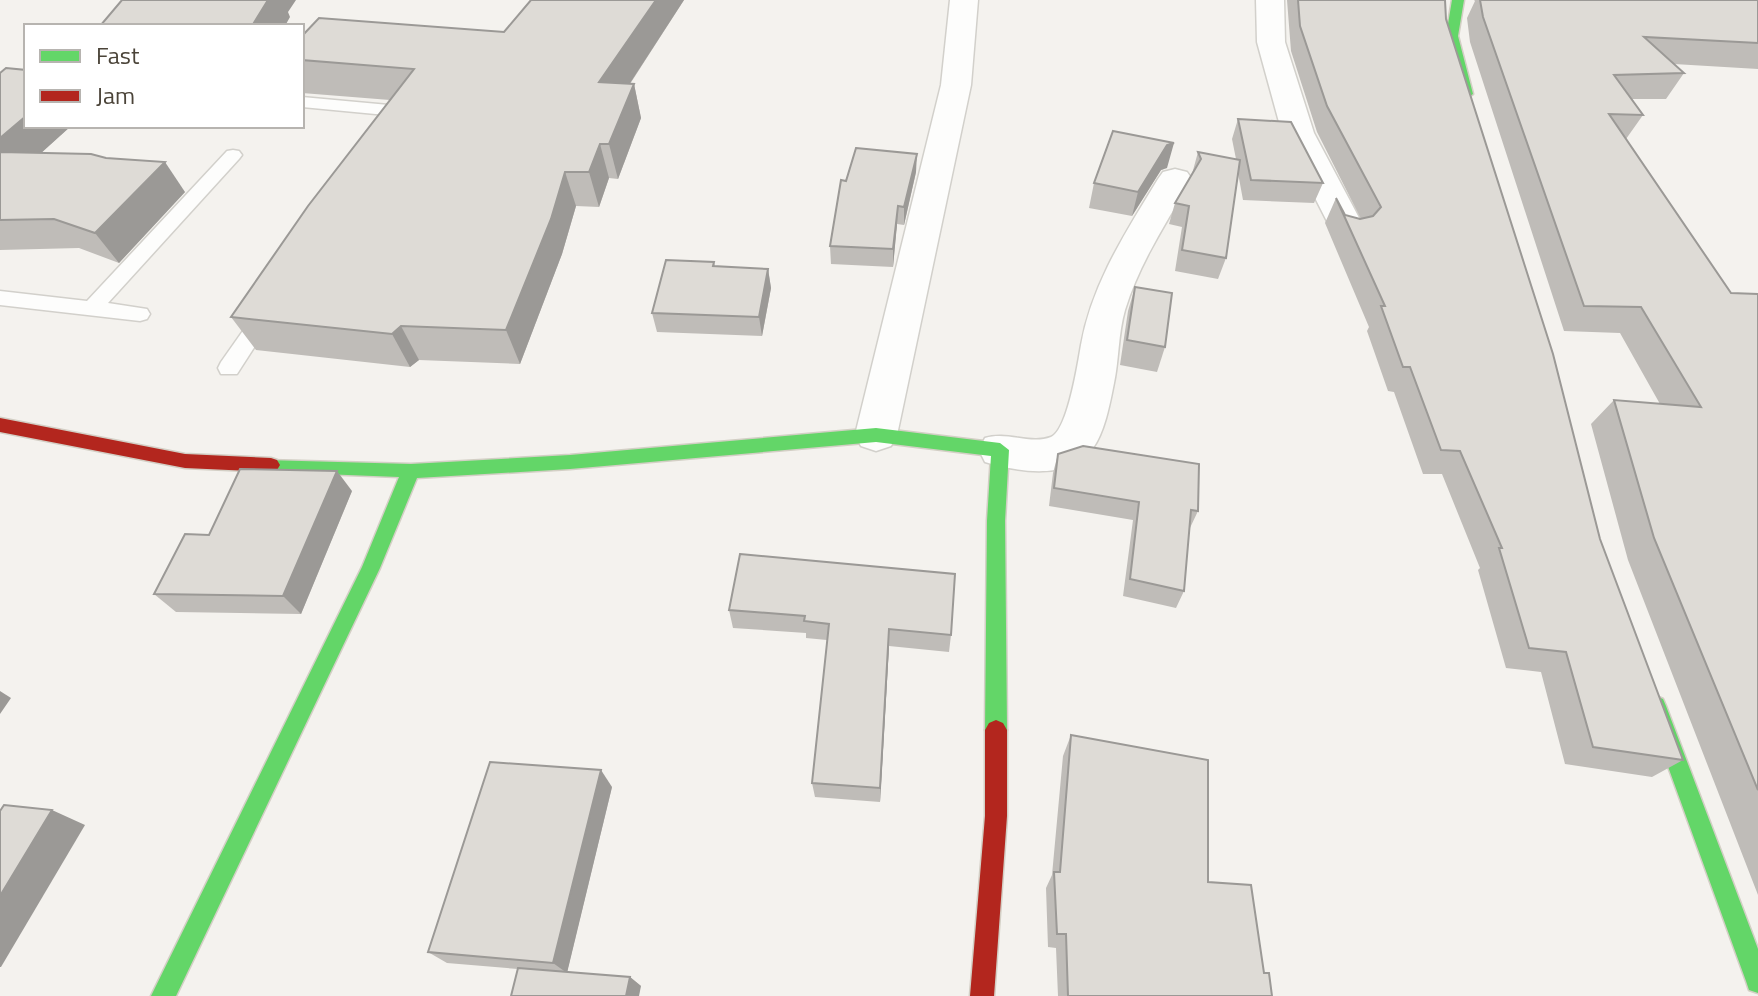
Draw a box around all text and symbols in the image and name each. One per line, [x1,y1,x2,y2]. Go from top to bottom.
legend [24,24,304,128]
text: Fast [96,37,140,73]
text: Jam [96,77,135,113]

